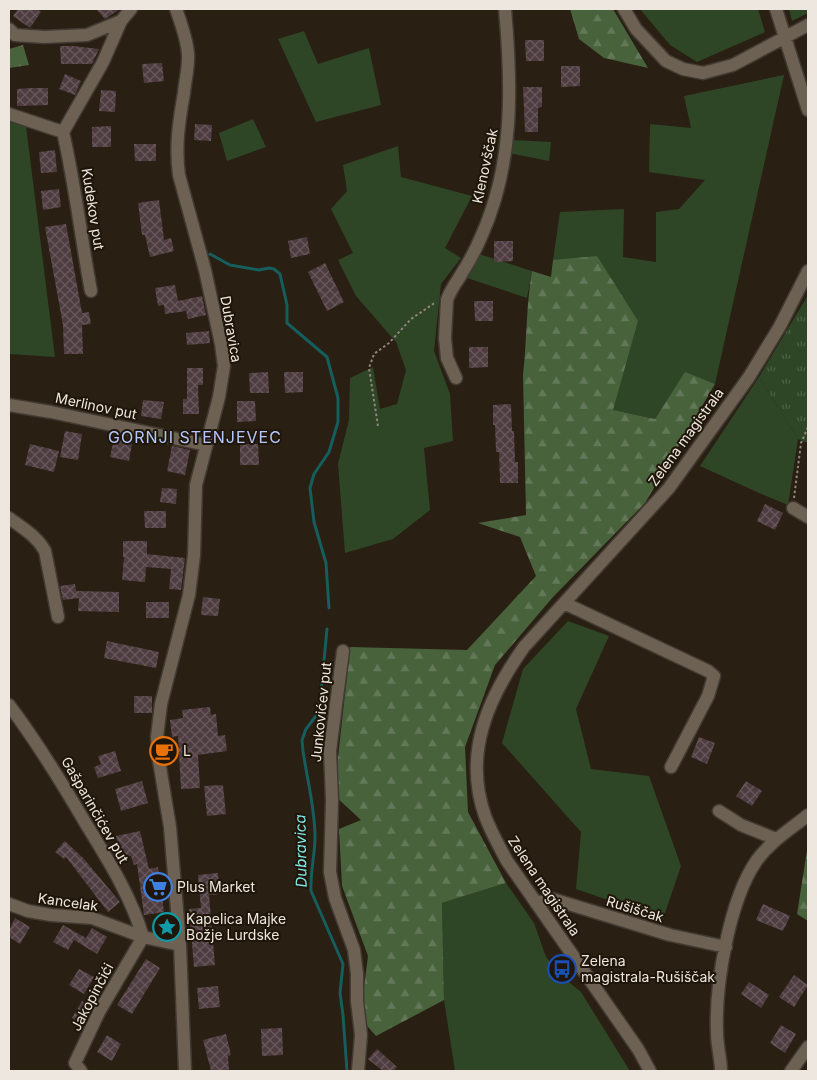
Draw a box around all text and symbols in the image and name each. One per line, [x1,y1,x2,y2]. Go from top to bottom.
street label: Klenovščak [468,127,501,205]
street label: Kudekov put [79,167,108,251]
street label: Dubravica [217,294,246,363]
street label: Zelena magistrala [644,384,727,489]
street label: Merlinov put [54,389,139,423]
district label: GORNJI STENJEVEC [108,427,282,447]
street label: Junkovićev put [307,661,334,763]
cafe icon: L [149,736,179,766]
place label: L [183,742,191,759]
street label: Gašparinčićev put [58,754,133,866]
water label: Dubravica [290,814,311,888]
street label: Zelena magistrala [505,832,584,939]
supermarket icon: Plus Market [143,872,173,902]
place label: Plus Market [177,878,255,895]
street label: Kancelak [37,889,100,914]
street label: Rušiščak [604,892,666,925]
place label: Kapelica Majke Božje Lurdske [186,910,286,943]
place icon: Kapelica Majke Božje Lurdske [152,912,182,942]
place label: Zelena magistrala-Rušiščak [581,952,715,985]
bus stop icon: Zelena magistrala-Rušiščak [547,954,577,984]
street label: Jakopinčići [67,960,117,1034]

